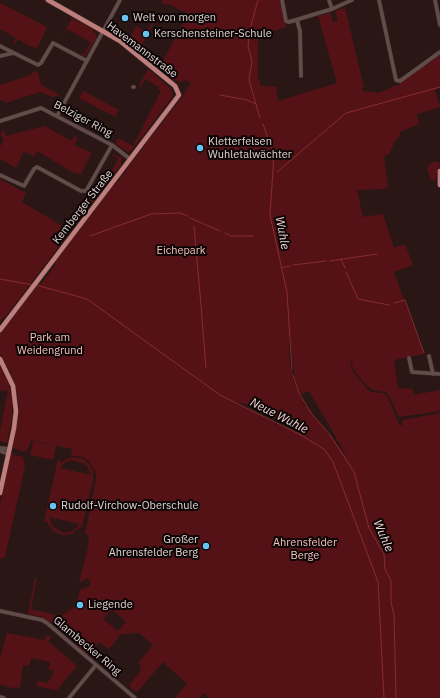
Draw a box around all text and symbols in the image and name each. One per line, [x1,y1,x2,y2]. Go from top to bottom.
place label: Welt von morgen [133,11,216,25]
marker: Welt von morgen [120,13,130,23]
street label: Havemannstraße [104,19,180,81]
place label: Kerschensteiner-Schule [154,27,272,41]
marker: Kerschensteiner-Schule [141,29,151,39]
street label: Belziger Ring [52,98,114,140]
place label: Kletterfelsen Wuhletalwächter [208,135,292,161]
marker: Kletterfelsen Wuhletalwächter [195,143,205,153]
street label: Kemberger Straße [50,167,116,247]
water label: Wuhle [272,215,292,251]
park label: Eichepark [156,244,206,258]
park label: Park am Weidengrund [17,331,83,357]
water label: Neue Wuhle [248,395,310,437]
place label: Rudolf-Virchow-Oberschule [61,499,198,513]
marker: Rudolf-Virchow-Oberschule [48,501,58,511]
water label: Wuhle [370,518,396,554]
place label: Großer Ahrensfelder Berg [109,533,198,559]
park label: Ahrensfelder Berge [273,536,337,562]
marker: Großer Ahrensfelder Berg [201,541,211,551]
place label: Liegende [88,598,133,612]
marker: Liegende [75,600,85,610]
street label: Glambecker Ring [51,614,123,678]

